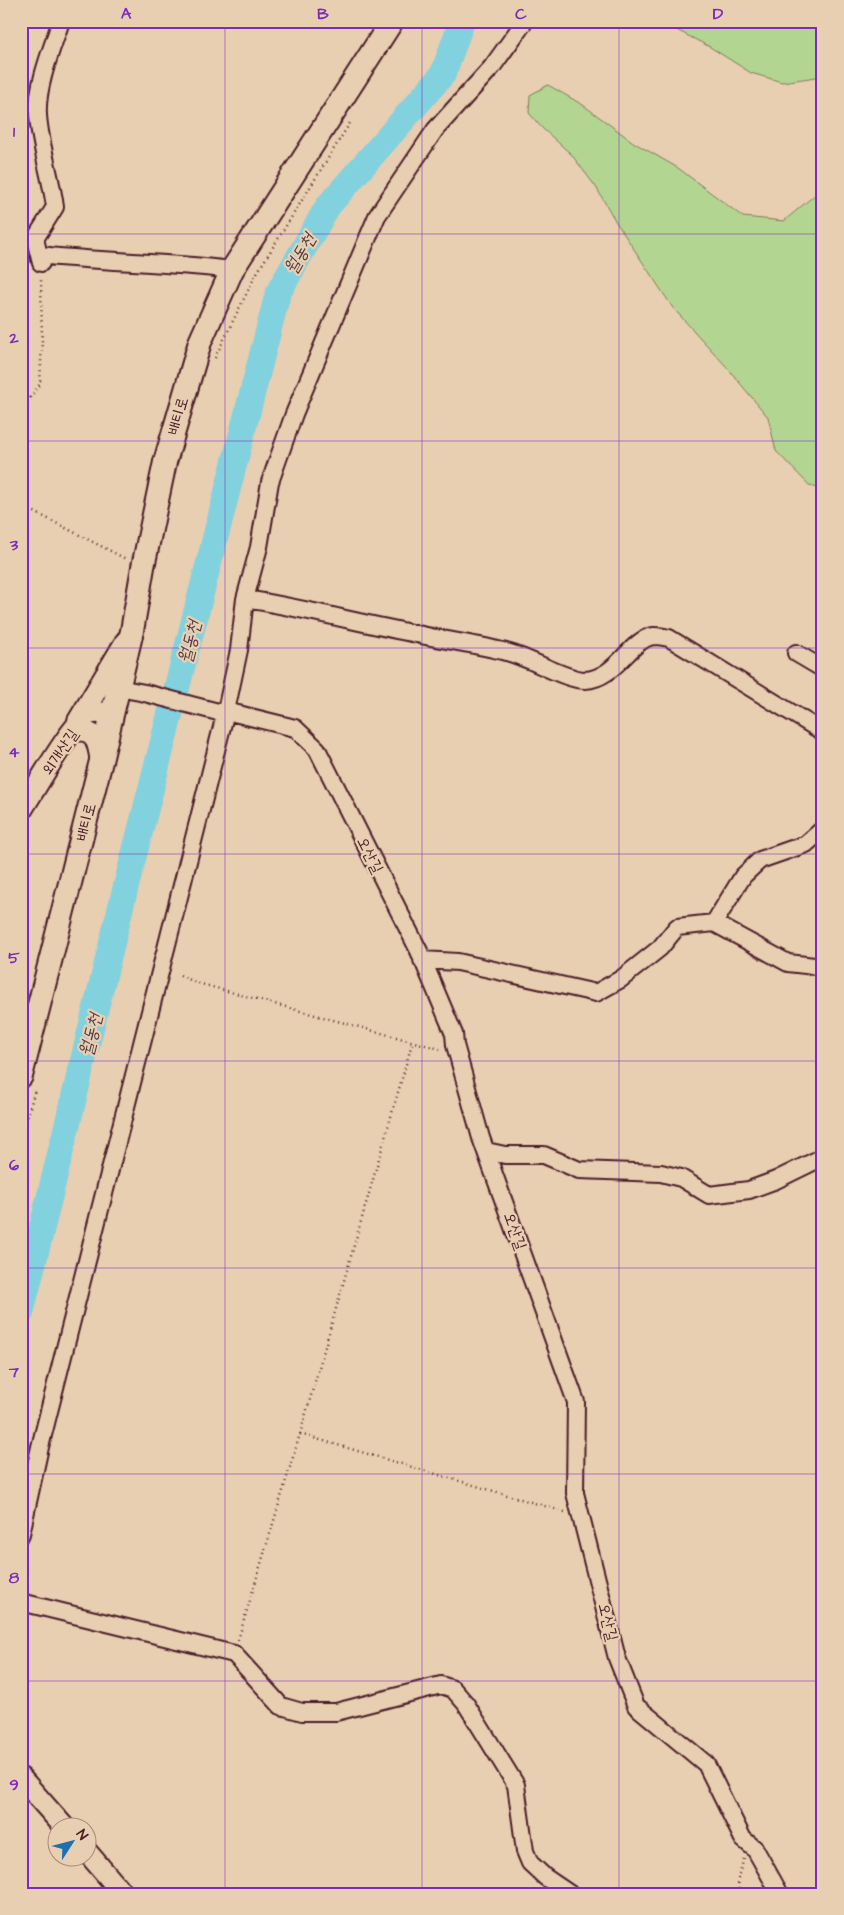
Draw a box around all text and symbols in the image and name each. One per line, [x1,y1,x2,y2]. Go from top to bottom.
text: A [121,3,132,25]
text: B [317,3,329,25]
text: C [515,3,527,25]
text: D [713,3,724,25]
text: 1 [13,121,16,143]
water label: 월동천 [278,228,322,279]
text: 2 [8,327,19,349]
street label: 배티로 [162,394,194,438]
text: 3 [9,534,19,556]
water label: 월동천 [173,616,208,666]
street label: 외개산길 [36,724,84,779]
text: 4 [9,741,20,763]
street label: 배티로 [71,801,101,843]
street label: 오산길 [351,833,389,877]
text: 5 [8,947,20,969]
water label: 월동천 [74,1009,109,1059]
text: 6 [9,1154,19,1176]
street label: 오산길 [498,1209,532,1253]
text: 7 [8,1361,19,1383]
text: 8 [9,1567,20,1589]
street label: 오산길 [593,1601,623,1644]
text: 9 [9,1774,19,1796]
north arrow [48,1818,98,1868]
text: N [71,1826,93,1845]

